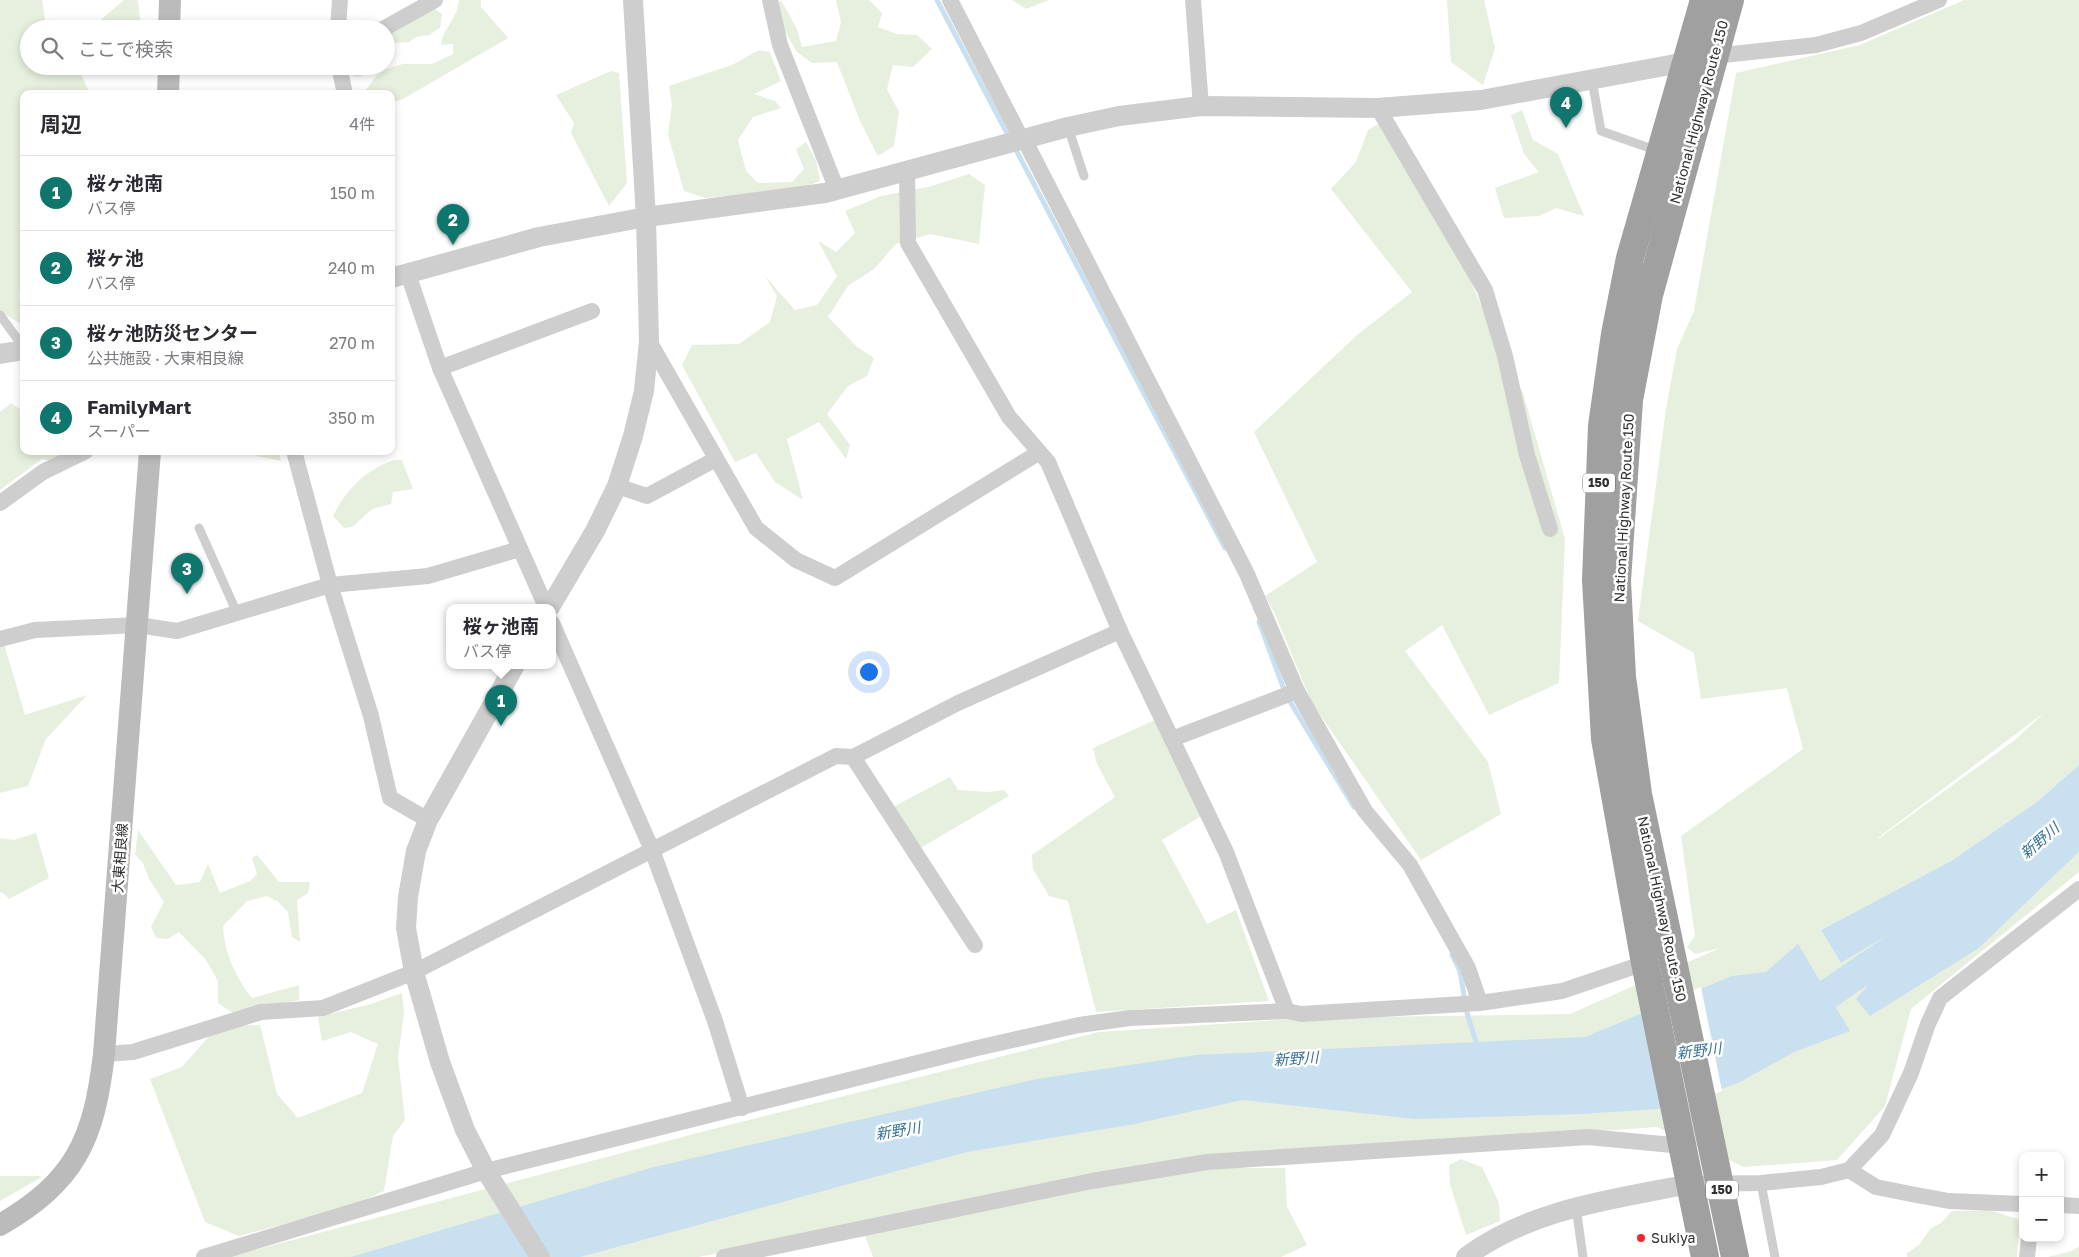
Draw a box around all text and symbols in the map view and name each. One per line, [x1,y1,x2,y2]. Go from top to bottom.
street label: National Highway Route 150 [1666,18,1731,205]
search box [20,20,395,75]
icon: search [38,34,66,62]
text: ここで検索 [78,37,173,60]
pin: 4 [1550,87,1582,128]
text: 周辺 [40,111,82,137]
text: 4件 [349,114,375,134]
text: 桜ヶ池南 [87,171,163,194]
text: 1 [52,183,60,203]
text: 150 m [330,183,375,203]
text: バス停 [87,198,135,218]
pin: 2 [437,204,469,245]
text: 桜ヶ池 [87,246,144,269]
text: 2 [51,258,61,278]
text: 240 m [328,258,375,278]
text: バス停 [87,273,135,293]
text: 桜ヶ池防災センター [87,321,258,344]
text: 3 [51,333,61,353]
text: 270 m [329,333,375,353]
text: 公共施設 · 大東相良線 [87,348,244,368]
text: FamilyMart [87,395,191,418]
text: 4 [51,408,61,428]
text: 350 m [328,408,375,428]
street label: National Highway Route 150 [1610,413,1637,603]
text: スーパー [87,421,151,441]
road number: 150 [1583,473,1615,492]
pin: 3 [171,553,203,594]
popup [446,604,556,669]
text: 桜ヶ池南 [463,614,539,637]
text: バス停 [463,641,511,661]
your location [856,659,882,685]
pin: 1 [485,685,517,726]
street label: National Highway Route 150 [1635,815,1690,1003]
water label: 新野川 [2016,817,2064,862]
street label: 大東相良線 [109,822,130,893]
water label: 新野川 [1675,1038,1724,1062]
water label: 新野川 [1273,1047,1321,1069]
water label: 新野川 [874,1117,923,1142]
map controls [2019,1152,2064,1242]
button: + [2019,1152,2064,1197]
road number: 150 [1706,1180,1738,1200]
button: − [2019,1197,2064,1242]
place label: Sukiya [1651,1229,1695,1246]
marker: Sukiya [1635,1232,1647,1244]

